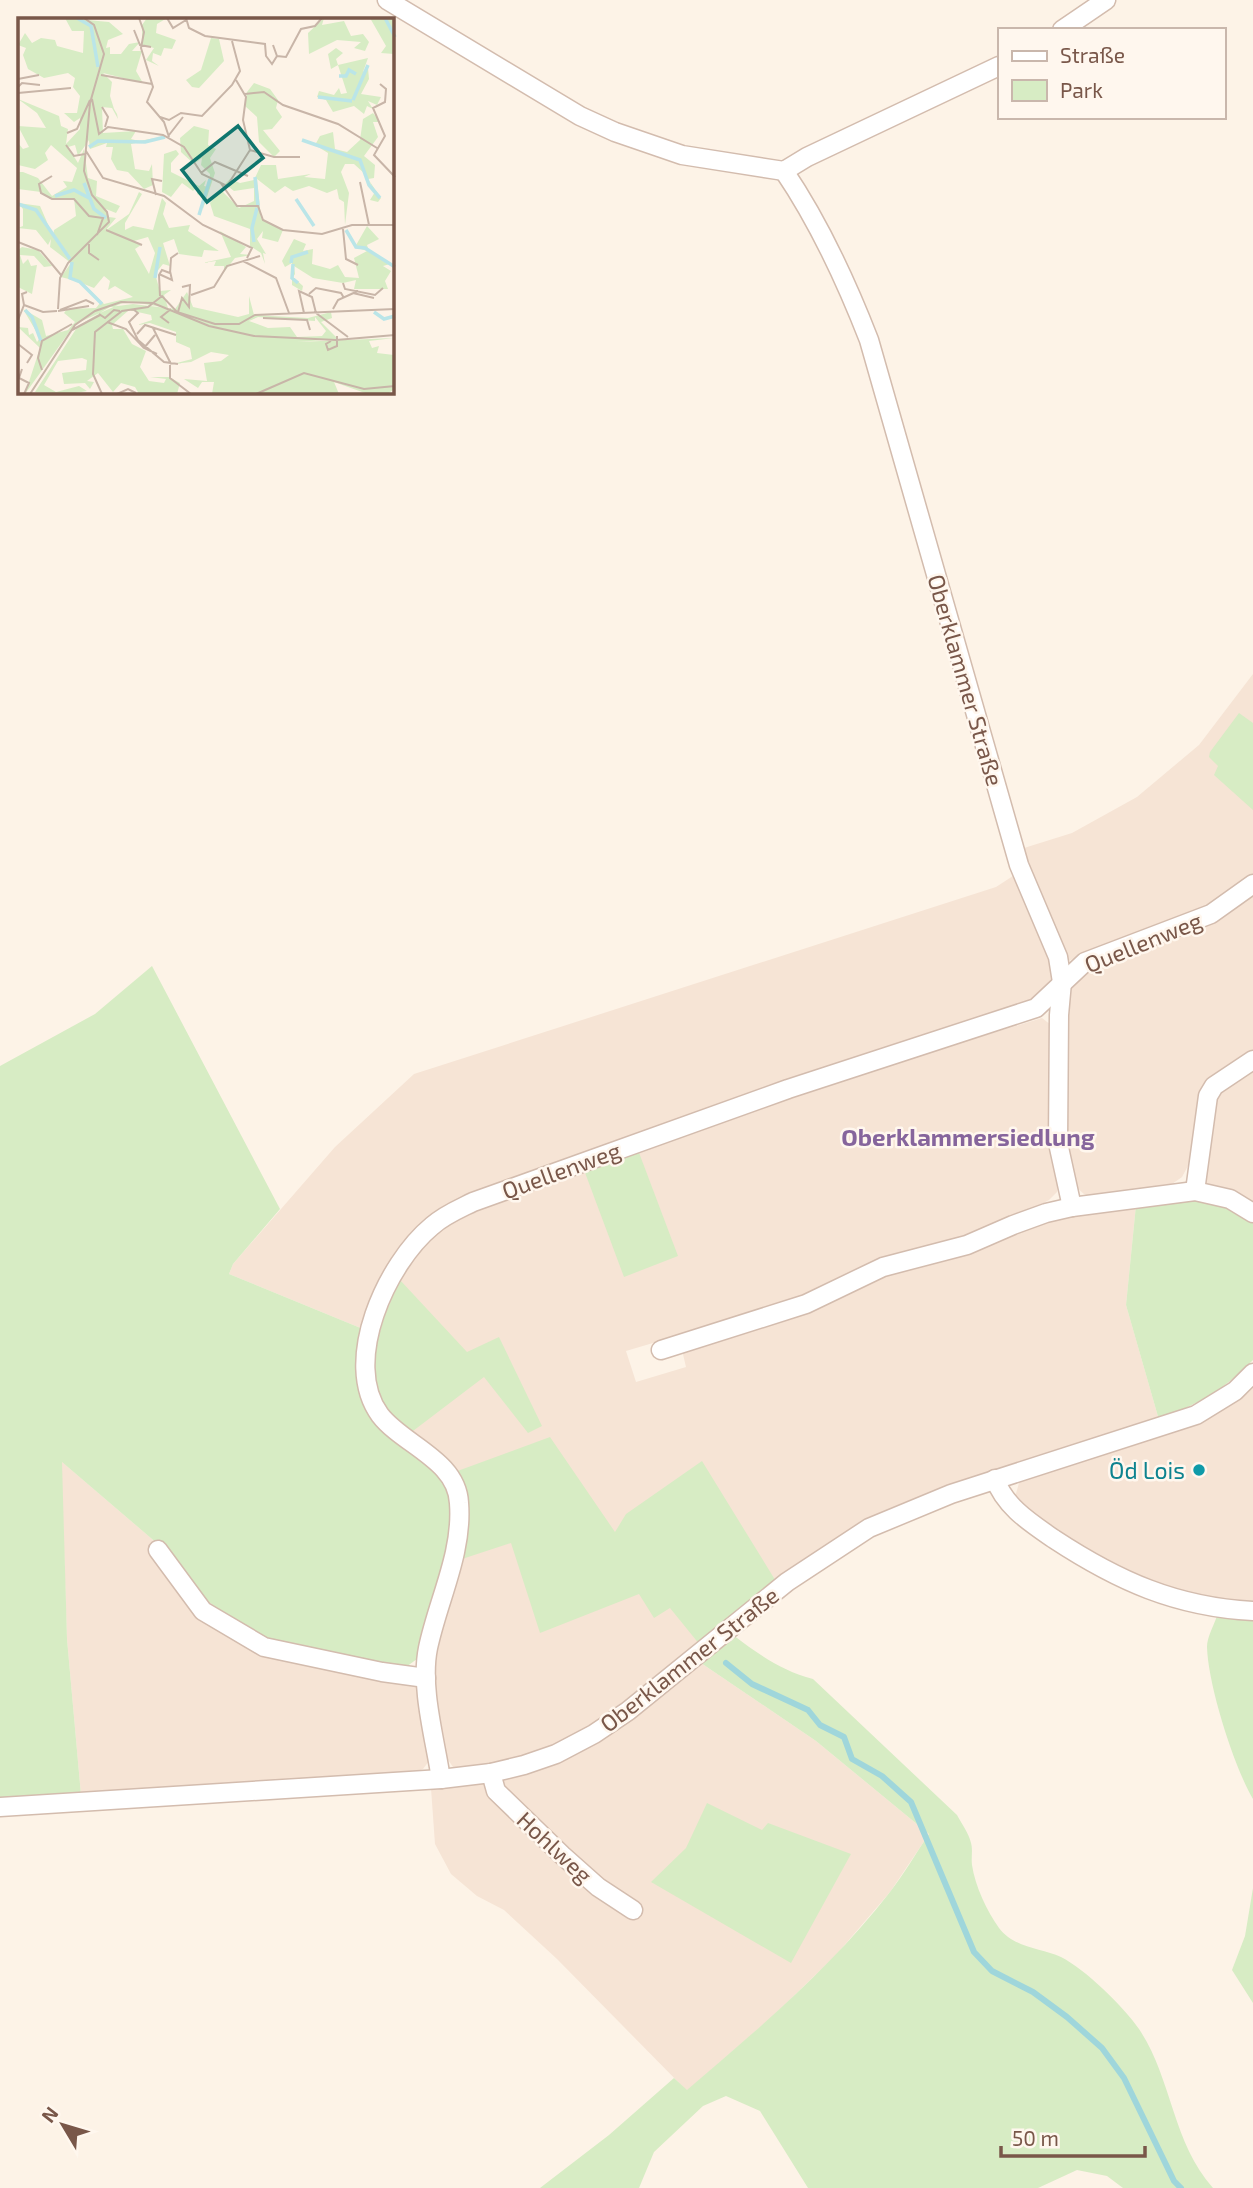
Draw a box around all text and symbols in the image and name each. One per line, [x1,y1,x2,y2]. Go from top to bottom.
inset map [18,18,394,394]
legend [998,28,1225,119]
text: Straße [1060,42,1125,67]
text: Park [1060,77,1103,102]
street label: Oberklammer Straße [922,571,1010,789]
street label: Quellenweg [1080,906,1206,978]
district label: Oberklammersiedlung [841,1122,1095,1151]
street label: Quellenweg [498,1136,624,1204]
place label: Öd Lois [1109,1456,1185,1484]
marker: Öd Lois [1191,1462,1207,1478]
street label: Oberklammer Straße [594,1581,784,1737]
street label: Hohlweg [512,1805,598,1889]
north arrow [28,2090,98,2160]
text: N [36,2102,62,2127]
scale bar [1001,2114,1144,2158]
text: 50 m [1012,2125,1059,2150]

